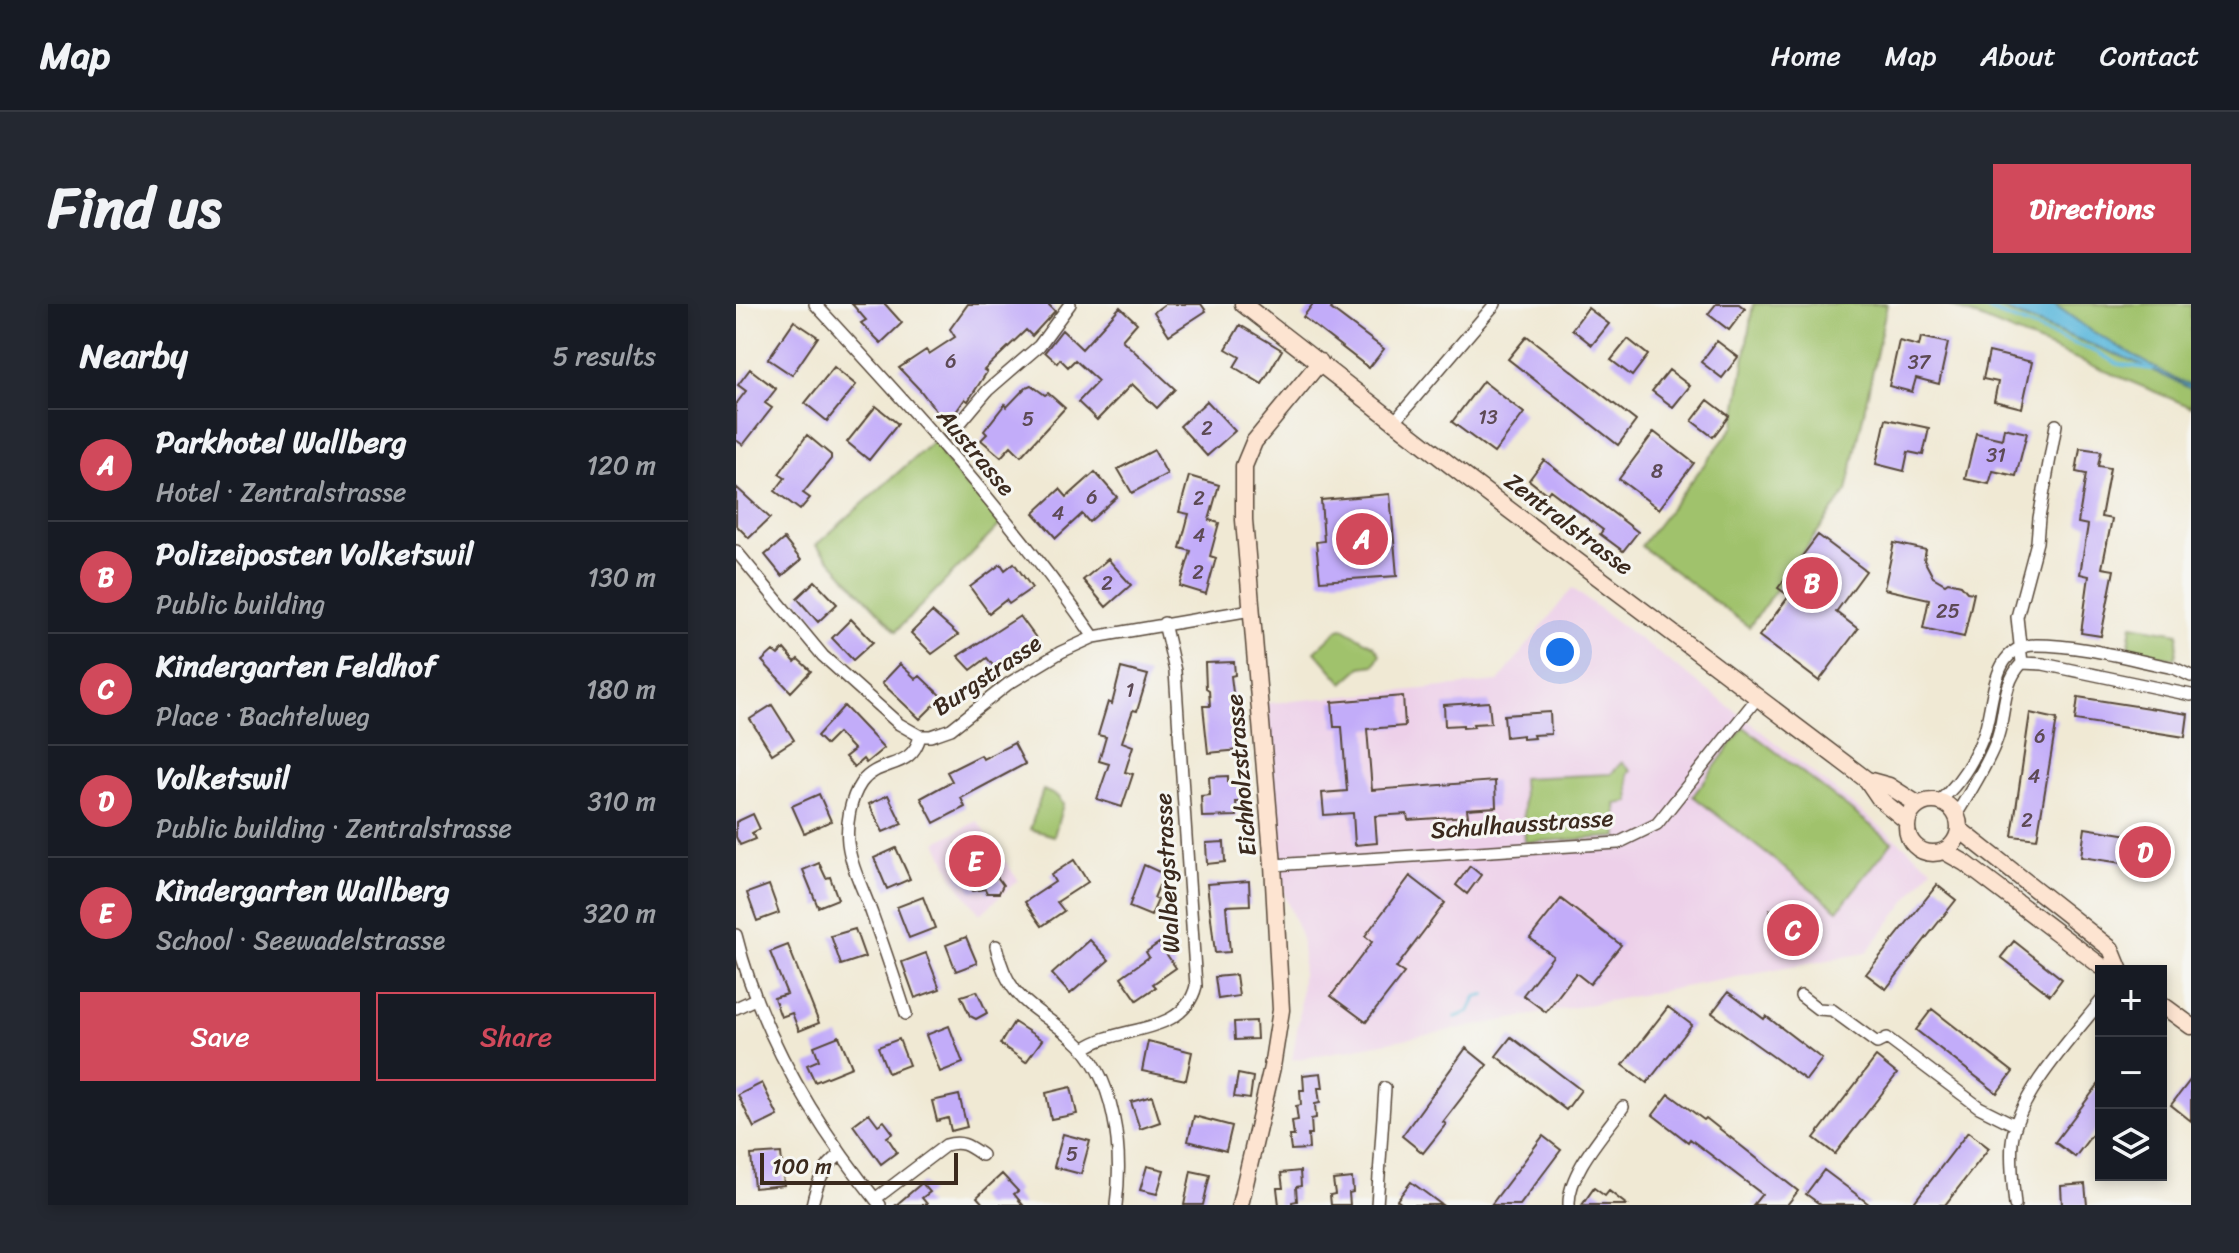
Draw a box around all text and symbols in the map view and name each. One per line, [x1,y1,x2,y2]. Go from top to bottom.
text: Map [40,22,110,89]
text: Home [1771,31,1841,80]
text: Map [1885,31,1936,80]
text: About [1980,31,2056,80]
text: Contact [2100,31,2199,80]
text: Find us [48,159,221,258]
button: Directions [1993,164,2191,253]
text: Nearby [80,326,188,386]
text: 5 results [553,333,656,379]
house number: 6 [945,344,957,379]
house number: 37 [1908,345,1932,380]
street label: Austrasse [925,397,1026,506]
house number: 13 [1478,400,1498,435]
house number: 5 [1022,402,1034,437]
house number: 2 [1201,411,1213,446]
text: Parkhotel Wallberg [156,415,407,469]
house number: 31 [1986,438,2006,473]
text: A [97,442,115,488]
text: 120 m [587,442,656,488]
house number: 8 [1651,454,1663,489]
street label: Zentralstrasse [1495,461,1643,587]
text: Hotel · Zentralstrasse [156,469,406,515]
house number: 6 [1086,480,1098,515]
house number: 2 [1193,481,1205,516]
house number: 4 [1052,496,1064,531]
pin: A [1336,509,1388,569]
house number: 4 [1193,518,1205,553]
text: Polizeiposten Volketswil [156,527,474,581]
pin: B [1786,553,1838,613]
text: B [98,554,114,600]
text: 130 m [587,554,656,600]
house number: 2 [1192,555,1204,590]
house number: 2 [1101,566,1113,601]
text: Public building [156,581,325,627]
house number: 25 [1936,594,1960,629]
street label: Burgstrasse [924,623,1051,727]
your location [1540,632,1580,672]
text: Kindergarten Feldhof [156,639,436,693]
text: C [98,666,114,712]
text: 180 m [586,666,656,712]
house number: 1 [1126,673,1134,708]
street label: Eichholzstrasse [1213,692,1269,858]
text: Place · Bachtelweg [156,693,370,739]
house number: 6 [2034,719,2046,754]
text: Volketswil [156,751,290,805]
house number: 4 [2028,759,2040,794]
text: D [98,778,114,824]
text: 310 m [587,778,656,824]
street label: Walbergstrasse [1142,792,1192,954]
street label: Schulhausstrasse [1429,797,1615,851]
house number: 2 [2021,803,2033,838]
text: Public building · Zentralstrasse [156,805,512,851]
pin: D [2119,822,2171,882]
pin: E [949,831,1001,891]
text: Kindergarten Wallberg [156,863,450,917]
text: E [99,890,113,936]
text: 320 m [584,890,656,936]
pin: C [1767,900,1819,960]
text: School · Seewadelstrasse [156,917,445,963]
map controls [2095,965,2167,1181]
button: + [2095,965,2167,1037]
button: Save [80,992,360,1081]
button: Share [376,992,656,1081]
button: − [2095,1037,2167,1109]
button: layers [2095,1109,2167,1181]
house number: 5 [1066,1137,1078,1172]
text: 100 m [772,1147,832,1186]
scale bar [760,1149,958,1185]

